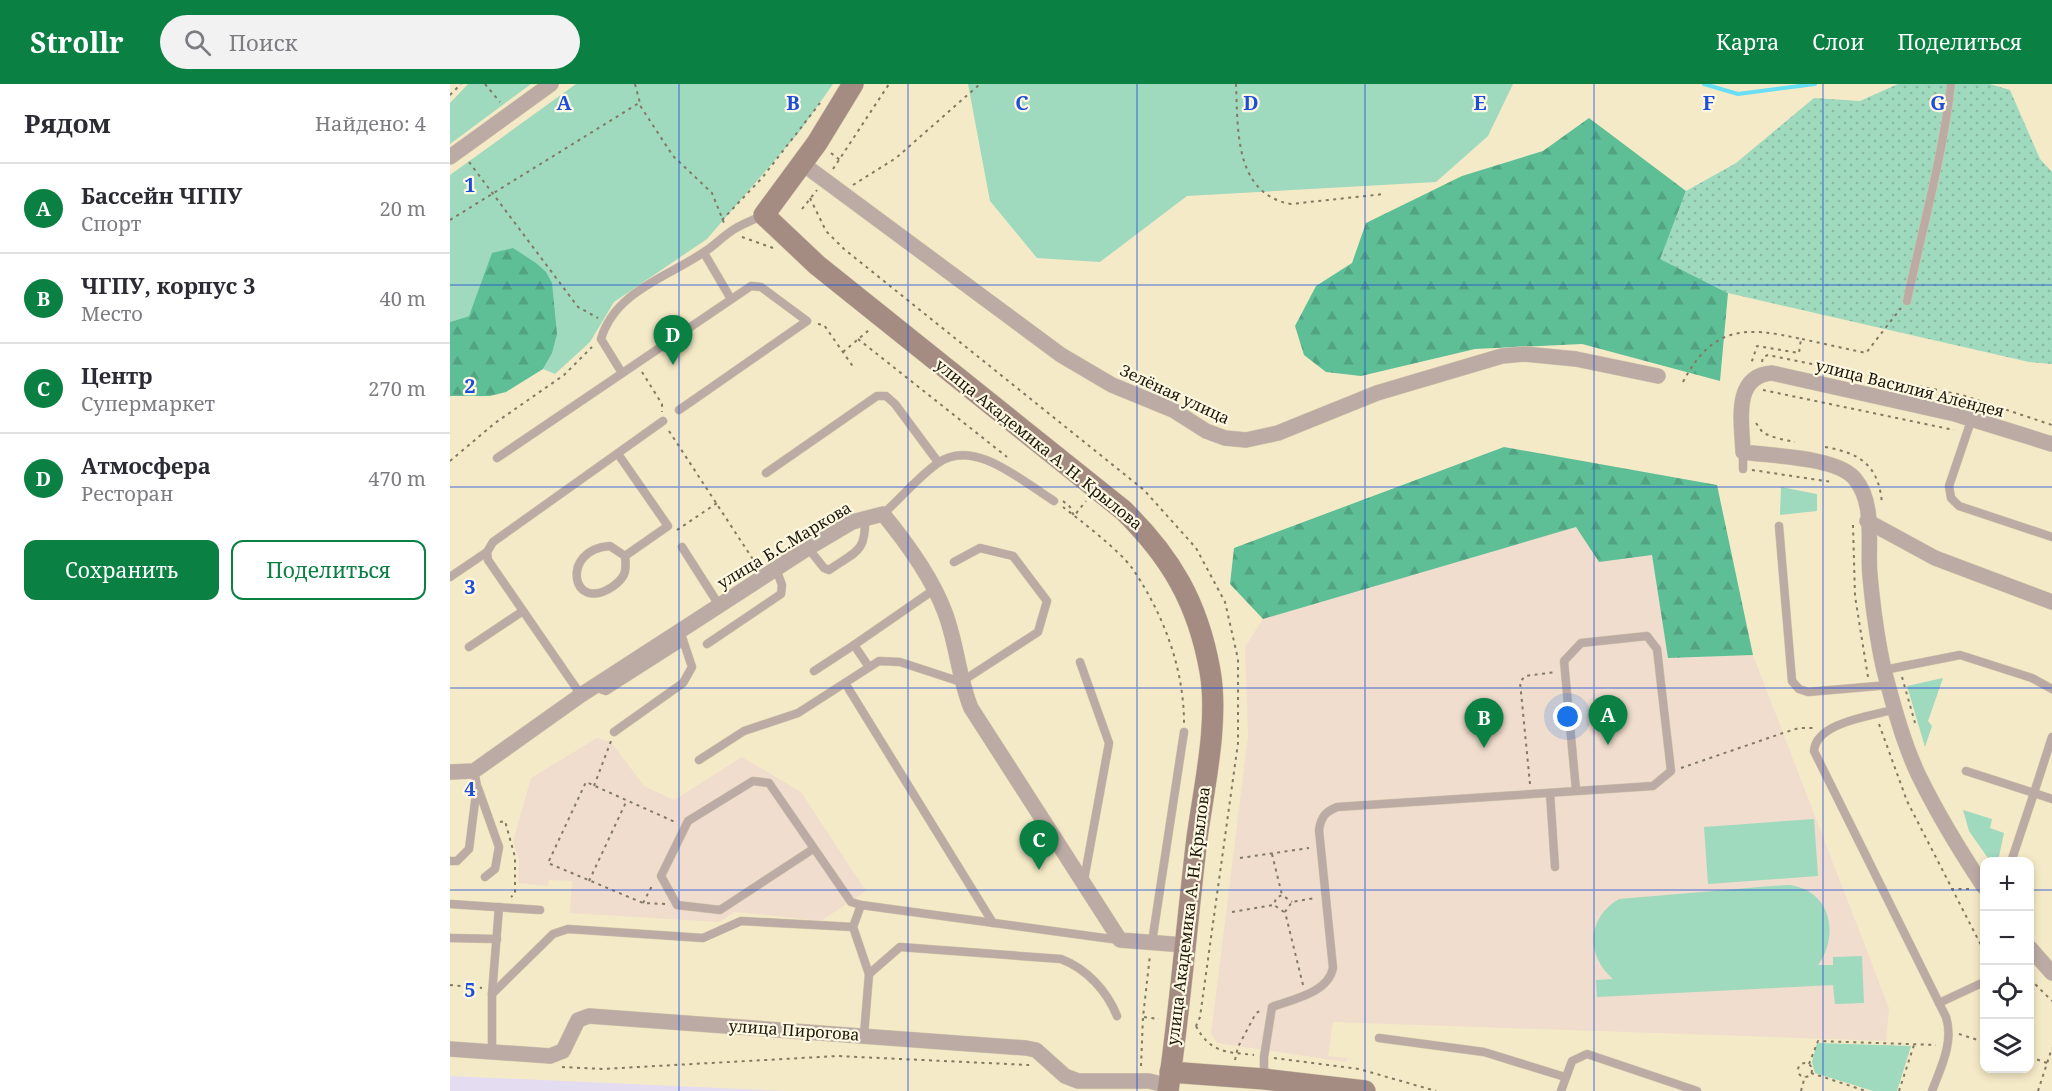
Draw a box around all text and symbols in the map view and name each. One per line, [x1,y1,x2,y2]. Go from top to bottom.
search box [160,15,580,69]
text: Strollr [30,23,124,61]
icon: search [181,26,214,59]
text: Поиск [229,27,297,57]
text: Карта [1716,28,1779,56]
text: Слои [1812,28,1864,56]
text: Поделиться [1897,28,2022,56]
text: A [556,89,572,116]
text: B [786,89,800,116]
text: C [1015,89,1029,116]
text: D [1243,89,1259,116]
text: E [1473,89,1487,116]
text: F [1703,89,1715,116]
text: G [1930,89,1946,116]
text: Рядом [24,105,111,141]
text: Найдено: 4 [315,110,426,137]
text: 1 [464,171,476,198]
text: Бассейн ЧГПУ [81,180,242,210]
text: A [36,195,51,222]
text: 20 m [380,195,426,222]
text: Спорт [81,210,141,237]
text: ЧГПУ, корпус 3 [81,270,255,300]
text: B [37,285,50,312]
text: 40 m [380,285,426,312]
text: Место [81,300,143,327]
pin: D [654,316,692,365]
street label: улица Академика А. Н. Крылова [931,353,1147,535]
street label: улица Василия Алендея [1813,354,2007,422]
street label: Зелёная улица [1116,359,1234,429]
text: Центр [81,360,152,390]
text: 2 [464,372,476,399]
text: C [37,375,50,402]
text: 270 m [368,375,426,402]
text: Супермаркет [81,390,215,417]
text: Атмосфера [81,450,211,480]
text: D [36,465,51,492]
text: 470 m [368,465,426,492]
text: Ресторан [81,480,173,507]
street label: улица Б.С.Маркова [713,496,855,594]
button: Сохранить [24,540,219,600]
button: Поделиться [231,540,426,600]
text: 3 [464,573,476,600]
pin: A [1588,696,1628,745]
pin: B [1464,698,1504,748]
your location [1553,702,1582,731]
text: 4 [464,775,476,802]
street label: улица Академика А. Н. Крылова [1161,785,1215,1047]
pin: C [1020,820,1058,870]
map controls [1980,857,2034,1073]
button: + [1980,857,2034,911]
button: − [1980,911,2034,965]
button: locate [1980,965,2034,1019]
text: 5 [464,976,476,1003]
street label: улица Пирогова [728,1014,860,1046]
button: layers [1980,1019,2034,1073]

